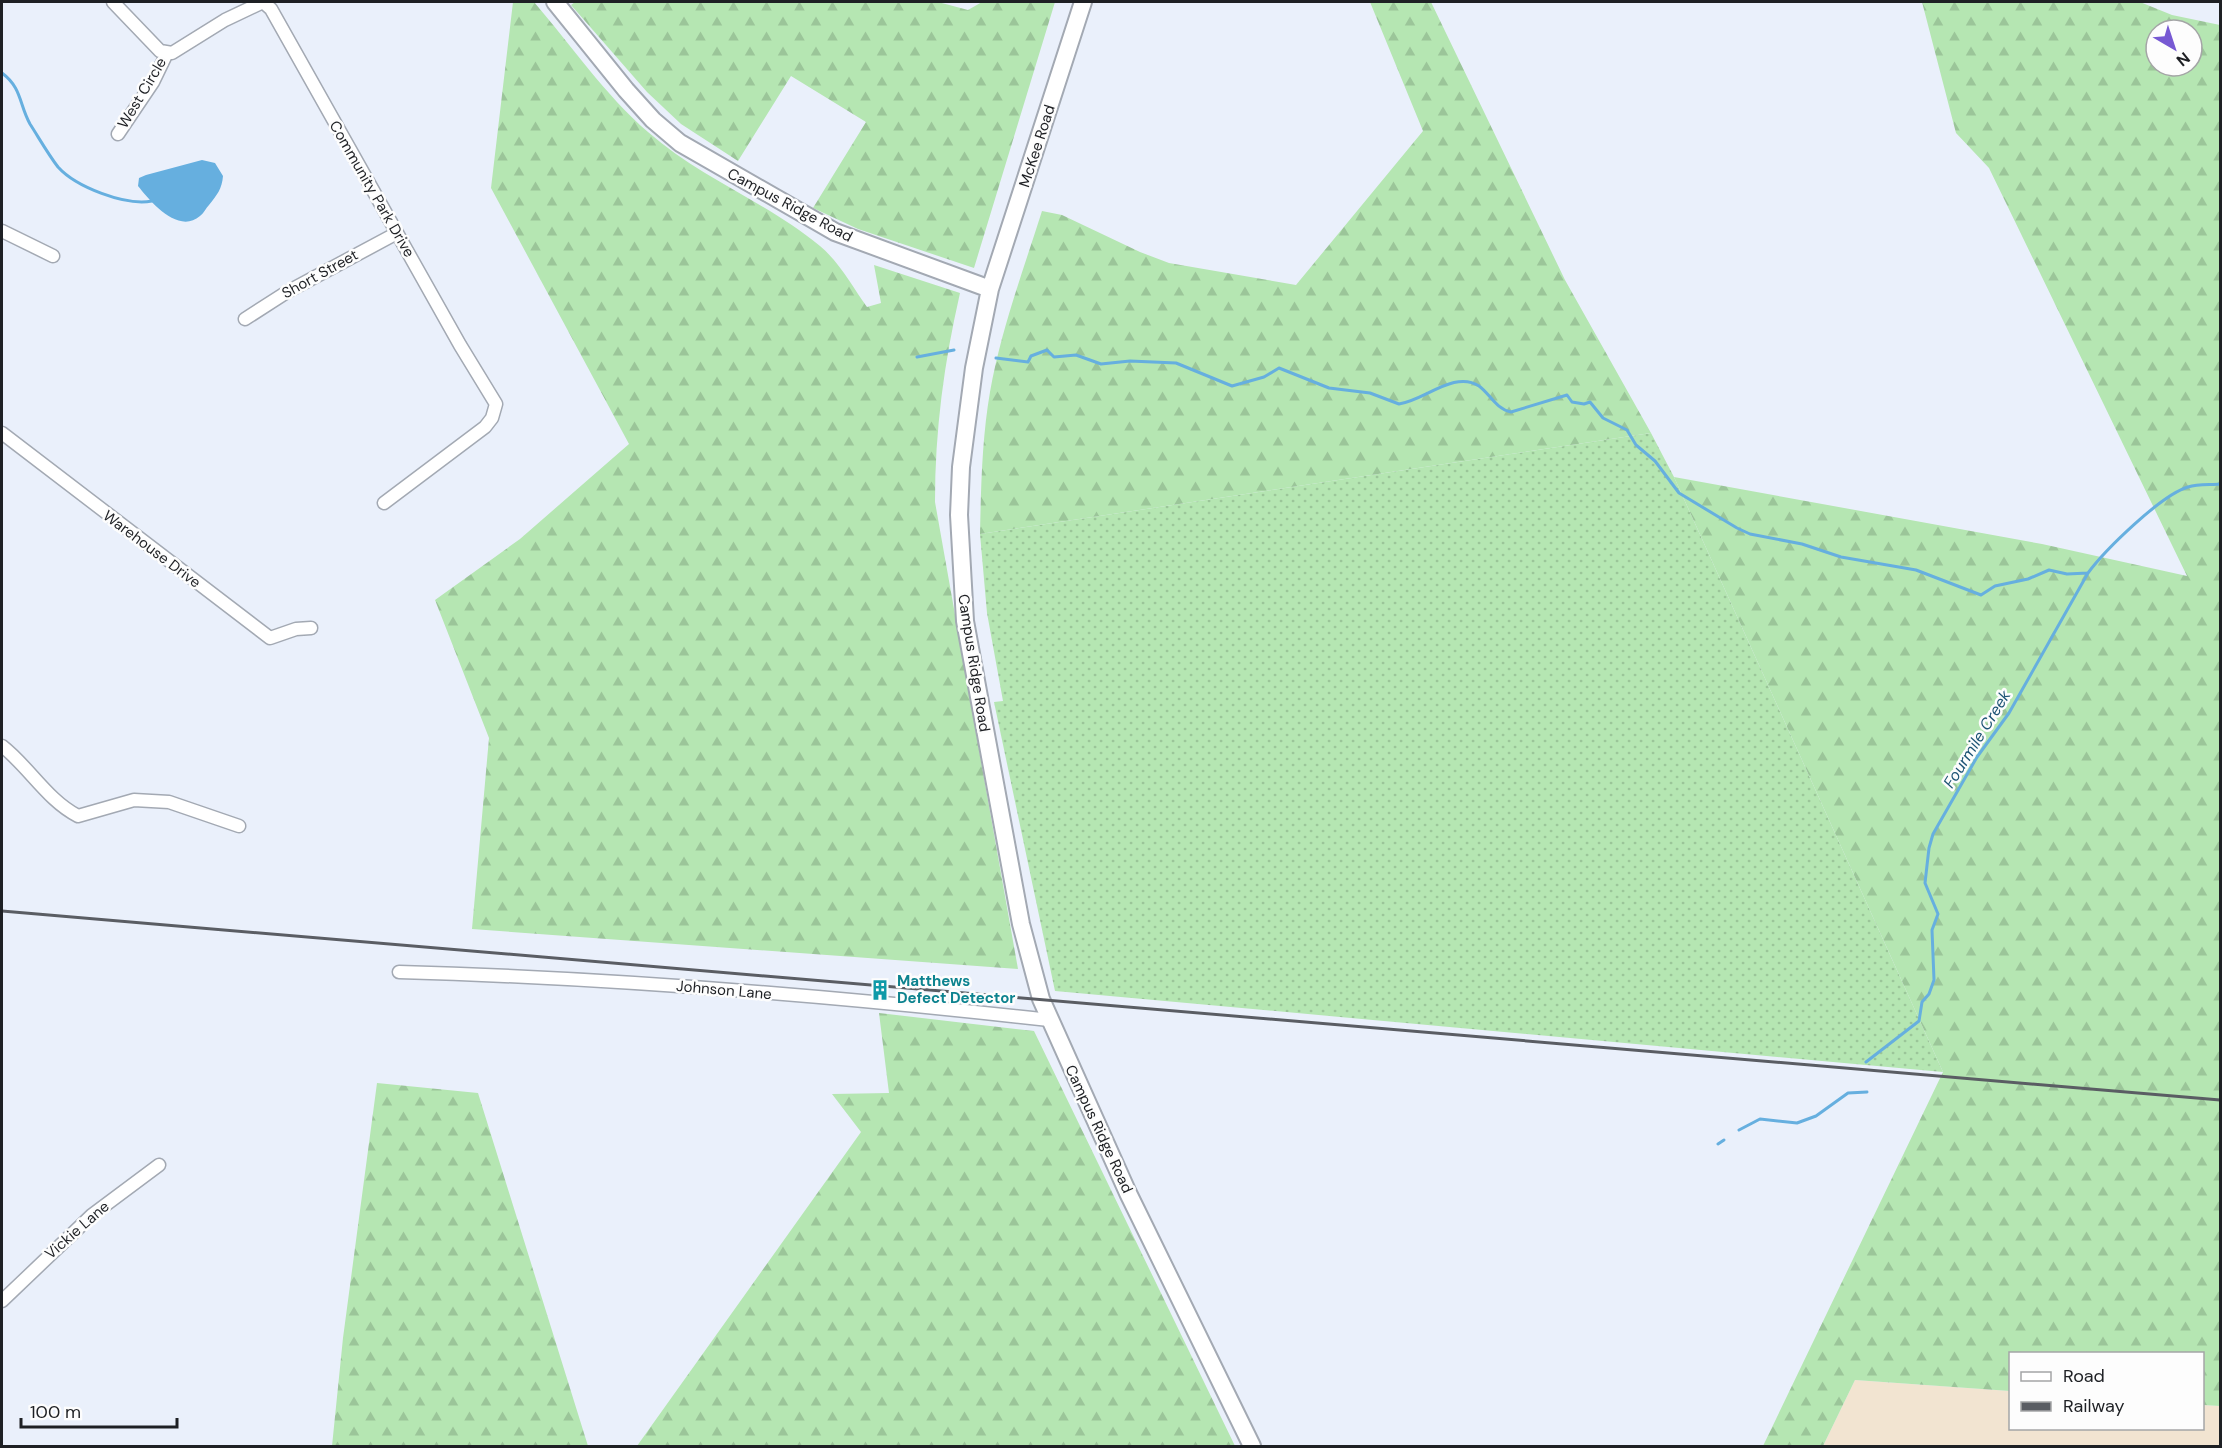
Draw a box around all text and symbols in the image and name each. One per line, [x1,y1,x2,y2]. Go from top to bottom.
north arrow [2144,18,2204,78]
text: N [2172,47,2194,71]
street label: West Circle [113,54,171,132]
street label: McKee Road [1014,102,1060,190]
street label: Community Park Drive [325,117,419,261]
street label: Campus Ridge Road [724,163,856,247]
street label: Short Street [278,245,362,303]
street label: Warehouse Drive [99,506,205,592]
street label: Campus Ridge Road [953,593,995,733]
water label: Fourmile Creek [1939,685,2016,792]
place label: Matthews Defect Detector [897,971,1015,1008]
street label: Johnson Lane [675,976,773,1004]
building icon: Matthews Defect Detector [868,978,892,1002]
street label: Campus Ridge Road [1061,1062,1137,1196]
street label: Vickie Lane [41,1197,113,1263]
legend [2009,1352,2204,1430]
text: Road [2063,1364,2105,1388]
scale bar [21,1391,177,1429]
text: Railway [2063,1394,2125,1418]
text: 100 m [30,1400,81,1424]

